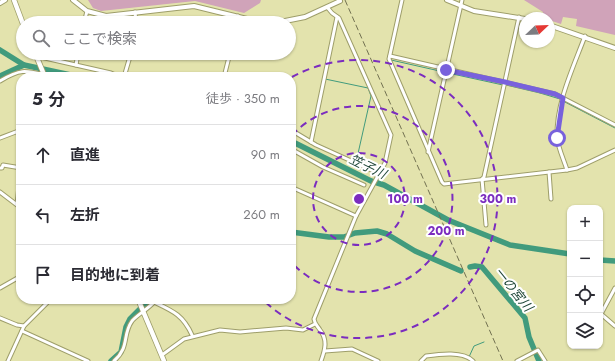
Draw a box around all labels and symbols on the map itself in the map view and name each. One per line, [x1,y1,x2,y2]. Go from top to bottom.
north arrow [519,12,555,48]
route end [437,61,455,79]
route start [548,129,566,147]
water label: 笠子川 [346,149,391,184]
text: 100 m [387,190,423,208]
text: 300 m [480,190,517,208]
centre of rings [352,192,366,206]
text: 200 m [427,222,465,240]
water label: 一の宮川 [490,263,539,317]

